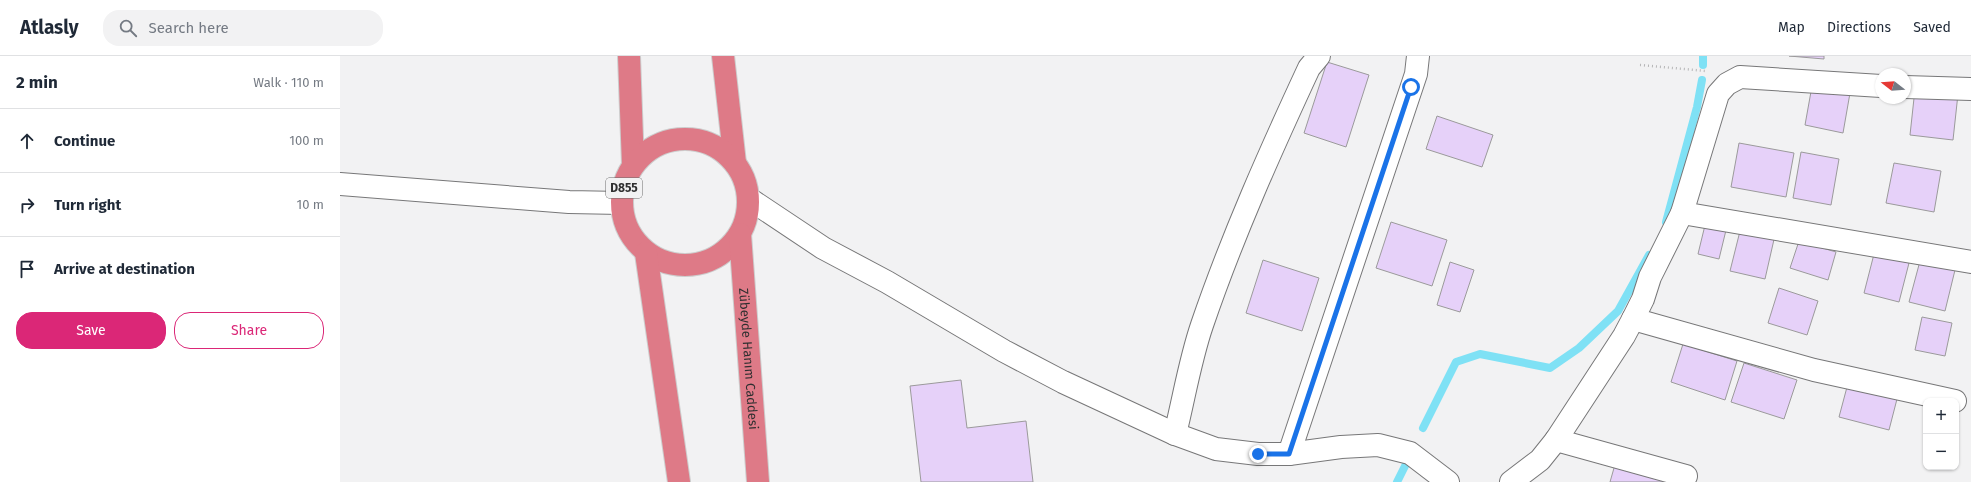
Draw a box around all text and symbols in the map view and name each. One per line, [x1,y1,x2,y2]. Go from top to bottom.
search box [103,10,383,46]
text: Atlasly [20,16,79,39]
icon: search [117,17,139,39]
text: Search here [149,19,229,37]
text: Map [1778,19,1805,36]
text: Directions [1827,19,1891,36]
text: Saved [1913,19,1951,36]
north arrow [1875,68,1911,104]
text: 2 min [16,72,58,93]
text: Walk · 110 m [253,75,324,90]
route start [1402,78,1420,96]
icon: ahead [16,130,38,152]
text: Continue [54,132,115,150]
text: 100 m [289,133,324,148]
road number: D855 [606,178,642,198]
icon: right [16,194,38,216]
text: Turn right [54,196,121,214]
text: 10 m [297,197,324,212]
icon: arrive [16,258,38,280]
text: Arrive at destination [54,260,195,278]
street label: Zübeyde Hanım Caddesi [736,287,761,430]
button: Save [16,312,166,349]
button: Share [174,312,324,349]
map controls [1923,398,1959,470]
button: + [1923,398,1959,434]
button: − [1923,434,1959,470]
route end [1249,445,1267,463]

